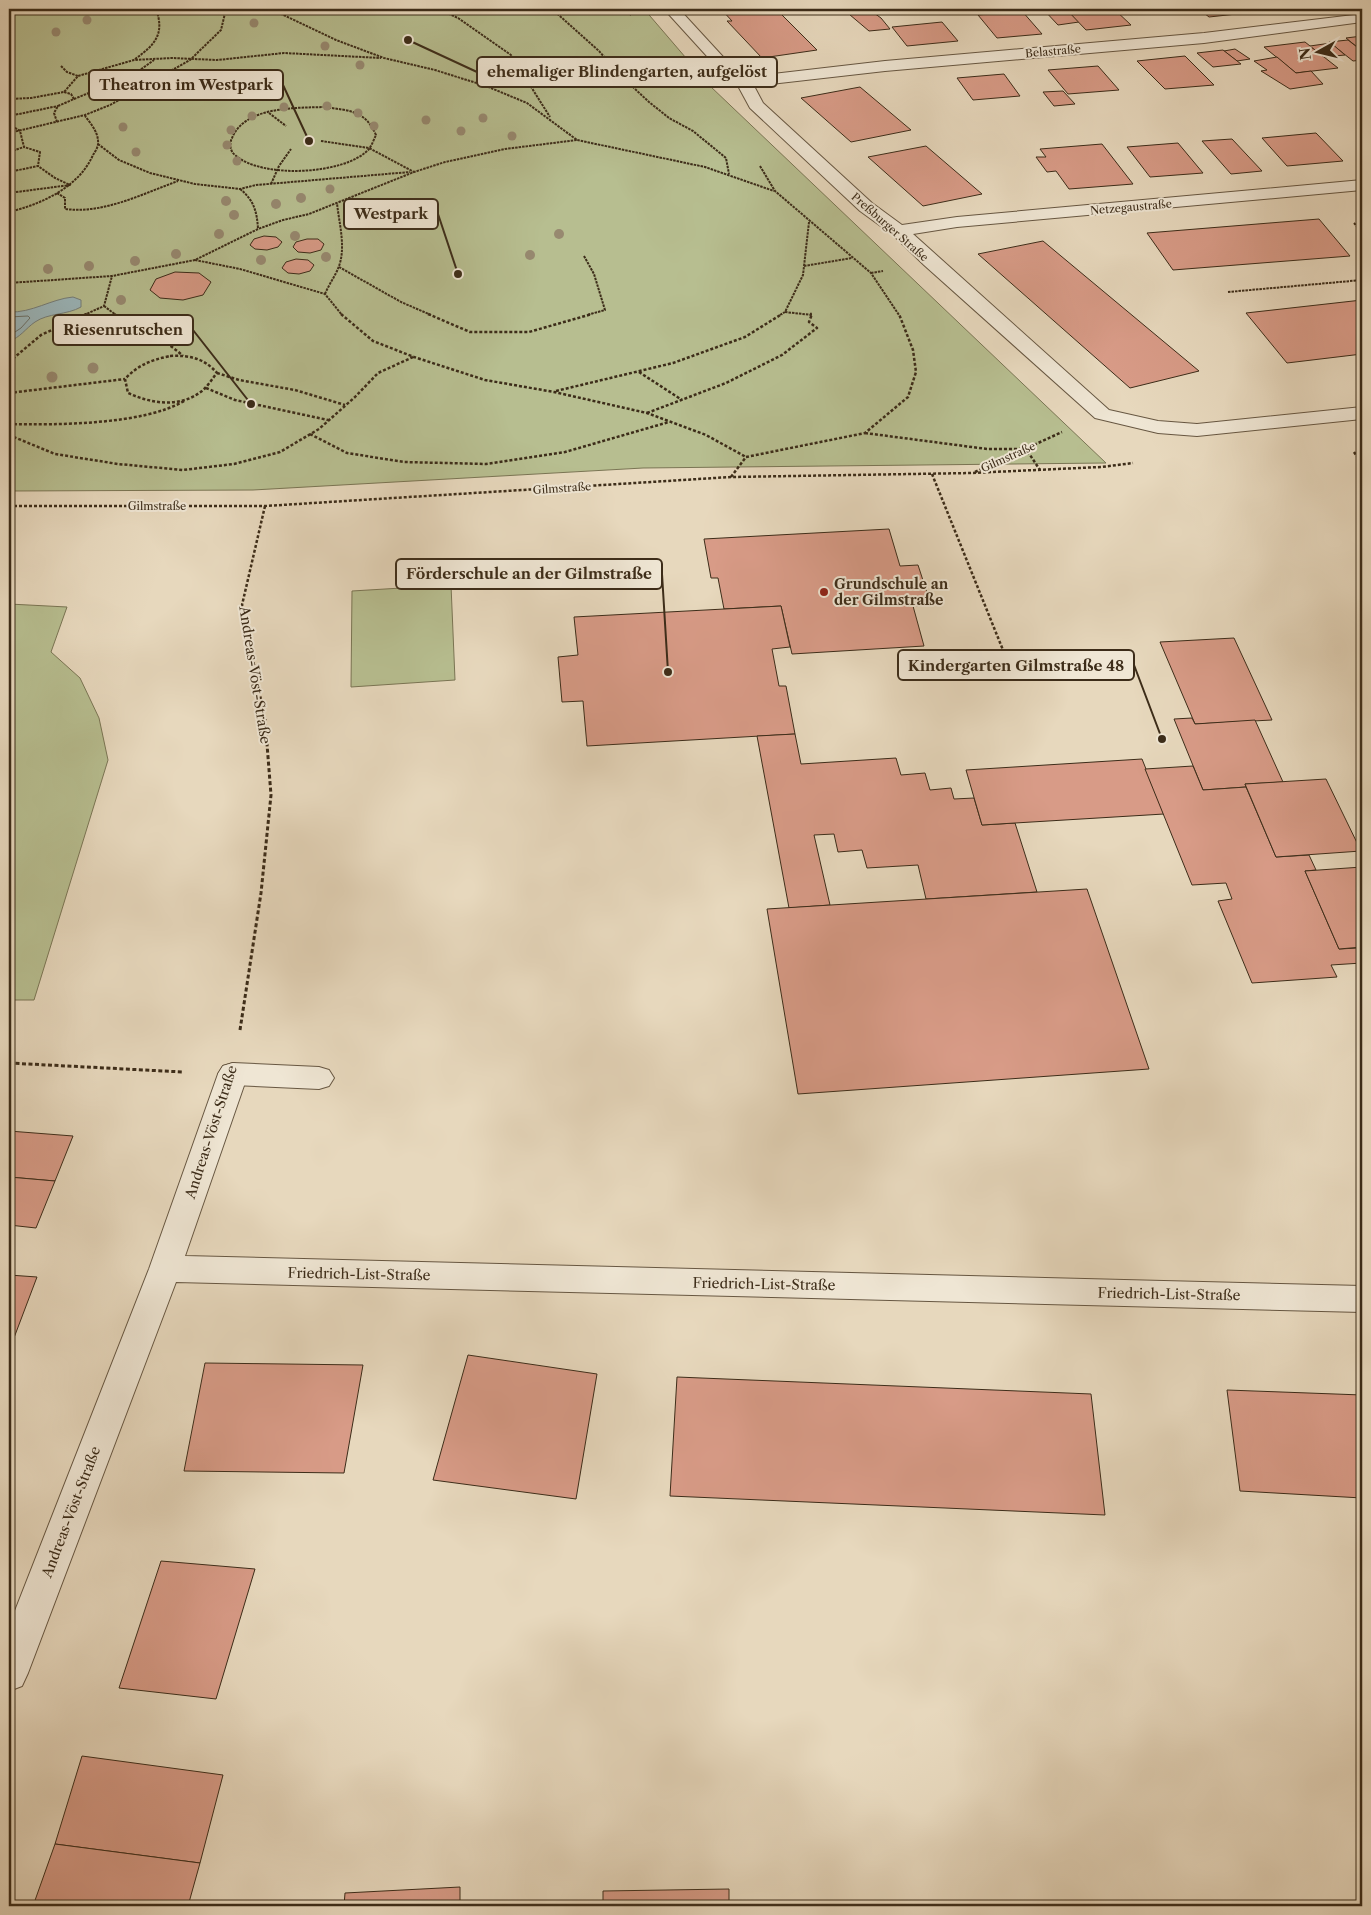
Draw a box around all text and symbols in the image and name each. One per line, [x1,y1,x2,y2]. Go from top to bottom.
north arrow [1294,28,1344,78]
street label: Belastraße [1025,42,1081,60]
text: N [1295,47,1315,61]
callout: ehemaliger Blindengarten, aufgelöst [477,57,777,87]
text: ehemaliger Blindengarten, aufgelöst [487,62,767,81]
callout: Theatron im Westpark [89,70,283,100]
text: Theatron im Westpark [99,75,274,94]
street label: Preßburger Straße [849,190,931,264]
street label: Netzegaustraße [1090,196,1172,218]
callout: Westpark [344,199,438,229]
text: Westpark [353,204,429,223]
callout: Riesenrutschen [53,315,193,345]
text: Riesenrutschen [63,320,184,339]
street label: Gilmstraße [978,439,1038,475]
street label: Gilmstraße [532,479,592,497]
street label: Gilmstraße [128,499,186,513]
callout: Förderschule an der Gilmstraße [396,559,662,589]
text: Förderschule an der Gilmstraße [406,564,652,583]
place label: Grundschule an der Gilmstraße [834,575,949,609]
marker: Grundschule an der Gilmstraße [818,586,830,598]
street label: Andreas-Vöst-Straße [235,604,275,745]
callout: Kindergarten Gilmstraße 48 [898,650,1134,680]
text: Kindergarten Gilmstraße 48 [908,656,1124,675]
street label: Andreas-Vöst-Straße [181,1063,241,1202]
street label: Friedrich-List-Straße [287,1264,431,1284]
street label: Friedrich-List-Straße [692,1274,836,1294]
street label: Friedrich-List-Straße [1097,1284,1241,1304]
street label: Andreas-Vöst-Straße [37,1444,104,1581]

